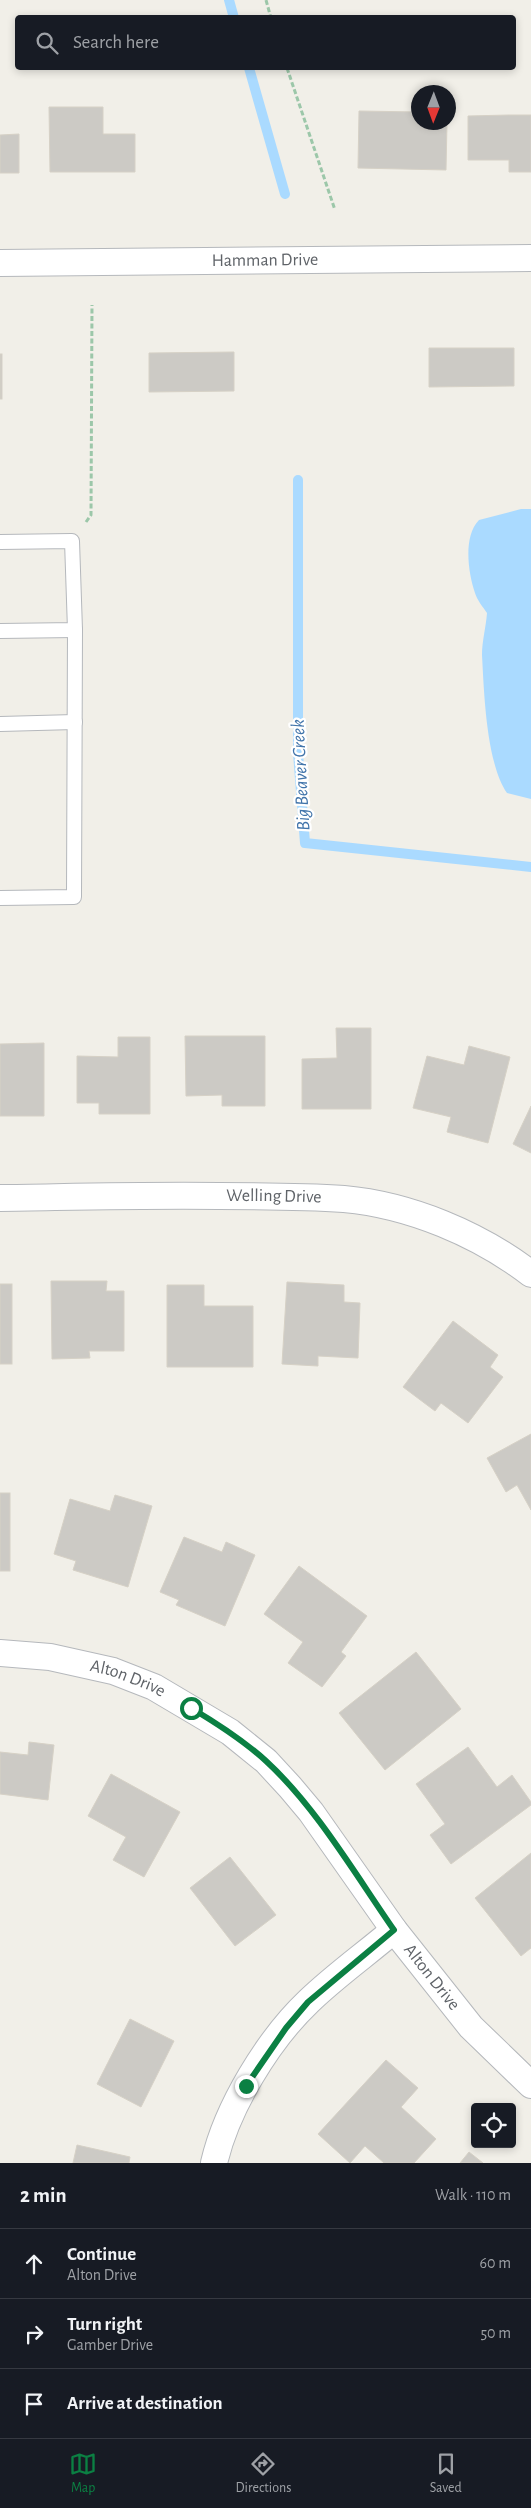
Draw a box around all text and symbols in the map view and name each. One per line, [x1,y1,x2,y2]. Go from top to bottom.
search box [15,15,516,70]
icon: search [33,29,61,57]
text: Search here [73,33,159,52]
north arrow [411,85,456,130]
street label: Hamman Drive [212,251,318,270]
water label: Big Beaver Creek [289,718,313,831]
street label: Welling Drive [226,1187,322,1207]
street label: Alton Drive [88,1657,169,1701]
route start [180,1697,203,1720]
street label: Alton Drive [400,1941,463,2014]
route end [235,2075,258,2098]
map controls [471,2103,516,2148]
button: locate [471,2103,516,2148]
text: 2 min [20,2185,67,2206]
text: Walk · 110 m [435,2187,511,2203]
text: Continue [67,2245,136,2264]
icon: ahead [20,2250,48,2278]
text: 60 m [480,2255,511,2271]
text: Alton Drive [67,2267,137,2283]
text: Turn right [67,2315,142,2334]
icon: right [20,2320,48,2348]
text: 50 m [480,2325,511,2341]
text: Gamber Drive [67,2337,153,2353]
icon: arrive [20,2390,48,2418]
text: Arrive at destination [67,2394,223,2413]
tab: Map [69,2450,97,2497]
tab: Directions [236,2450,291,2497]
tab: Saved [430,2450,462,2497]

